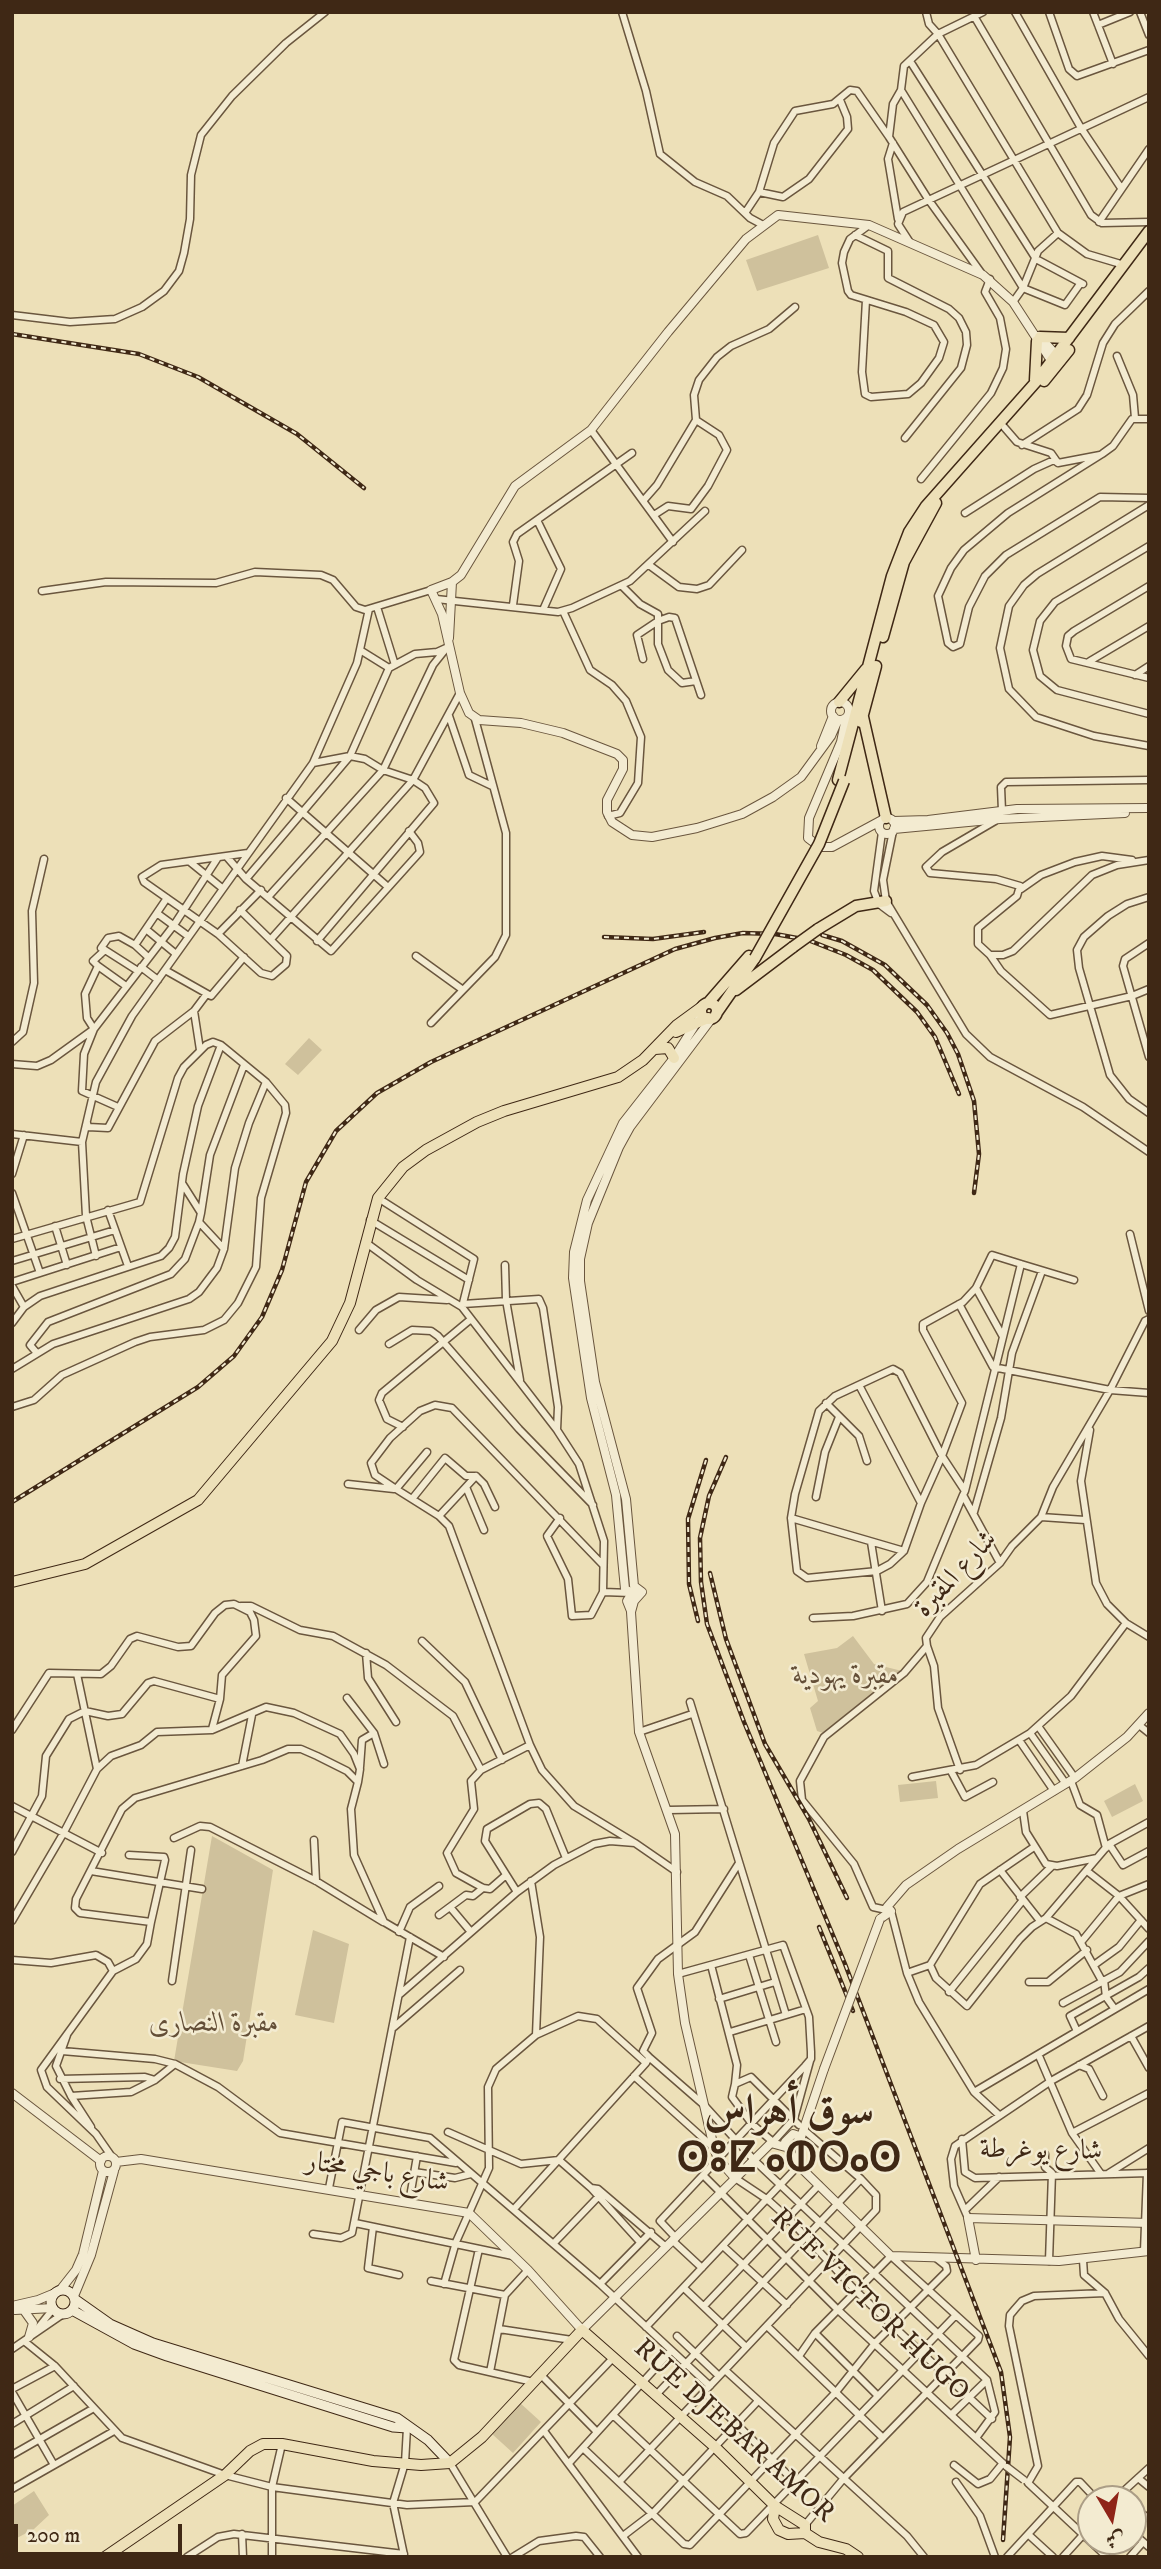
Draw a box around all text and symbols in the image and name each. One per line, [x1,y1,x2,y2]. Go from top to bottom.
street label: شارع المقبرة [908,1524,1006,1626]
park label: مقبرة يهودية [793,1660,899,1694]
park label: مقبرة النصارى [149,2008,279,2042]
district label: سوق أهراس ⵙⵓⵇ ⴰⵀⵔⴰⵙ [676,2089,902,2188]
street label: شارع يوغرطة [979,2134,1103,2170]
street label: شارع باجي مختار [303,2146,451,2202]
street label: RUE VICTOR HUGO [763,2203,975,2409]
street label: RUE DJEBAR AMOR [626,2333,840,2531]
north arrow [1077,2485,1147,2555]
scale bar [18,2510,186,2554]
text: 200 m [27,2523,80,2549]
text: ش [1104,2526,1127,2552]

